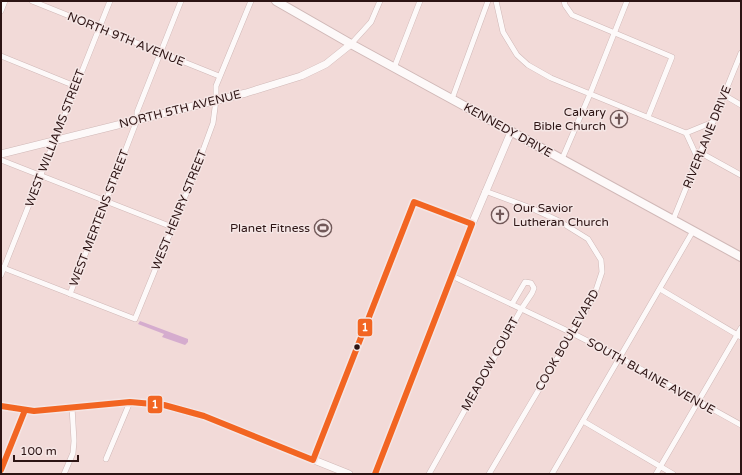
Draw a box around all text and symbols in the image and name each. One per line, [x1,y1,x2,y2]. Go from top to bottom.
street label: NORTH 9TH AVENUE [65,9,187,69]
street label: WEST WILLIAMS STREET [22,66,88,209]
street label: RIVERLANE DRIVE [680,83,734,190]
street label: NORTH 5TH AVENUE [118,87,243,131]
street label: KENNEDY DRIVE [461,100,555,160]
place label: Calvary Bible Church [533,105,607,133]
church icon: Calvary Bible Church [609,109,629,129]
street label: WEST MERTENS STREET [66,147,132,288]
street label: WEST HENRY STREET [148,147,210,272]
place label: Our Savior Lutheran Church [513,201,609,229]
church icon: Our Savior Lutheran Church [490,205,510,225]
sports icon: Planet Fitness [313,218,333,238]
place label: Planet Fitness [230,221,310,235]
street label: COOK BOULEVARD [532,287,602,393]
street label: MEADOW COURT [458,314,522,413]
line badge: 1 [357,318,373,337]
text: 1 [362,321,369,334]
street label: SOUTH BLAINE AVENUE [585,335,718,417]
unlabelled marker [352,342,362,352]
line badge: 1 [147,395,163,414]
text: 1 [152,398,159,411]
scale bar [14,437,78,463]
text: 100 m [20,444,57,458]

